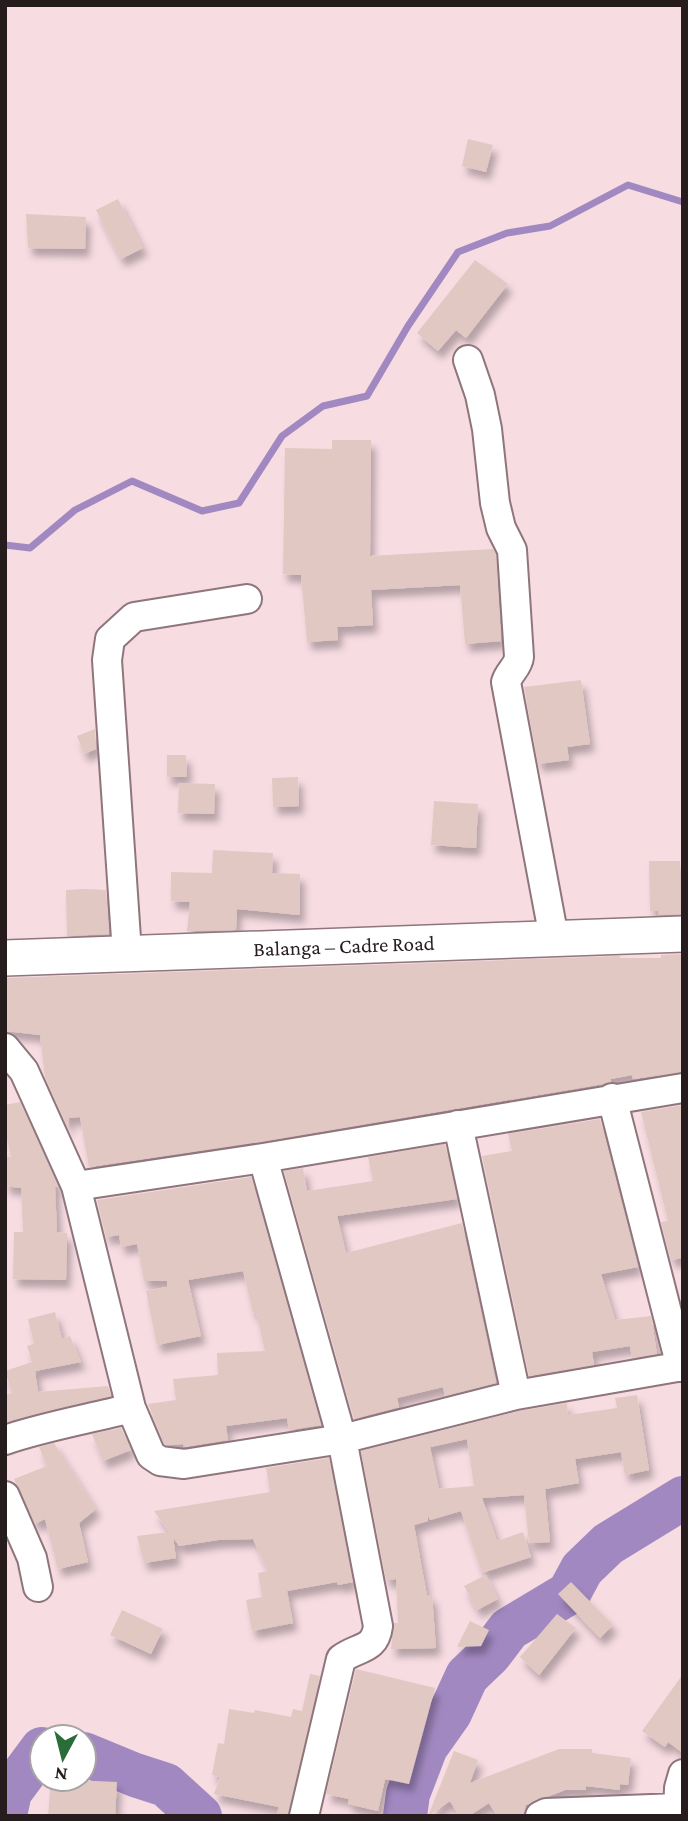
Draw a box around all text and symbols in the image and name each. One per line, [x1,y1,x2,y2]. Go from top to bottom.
street label: Balanga – Cadre Road [253,931,435,961]
north arrow [28,1723,98,1793]
text: N [53,1763,69,1786]

